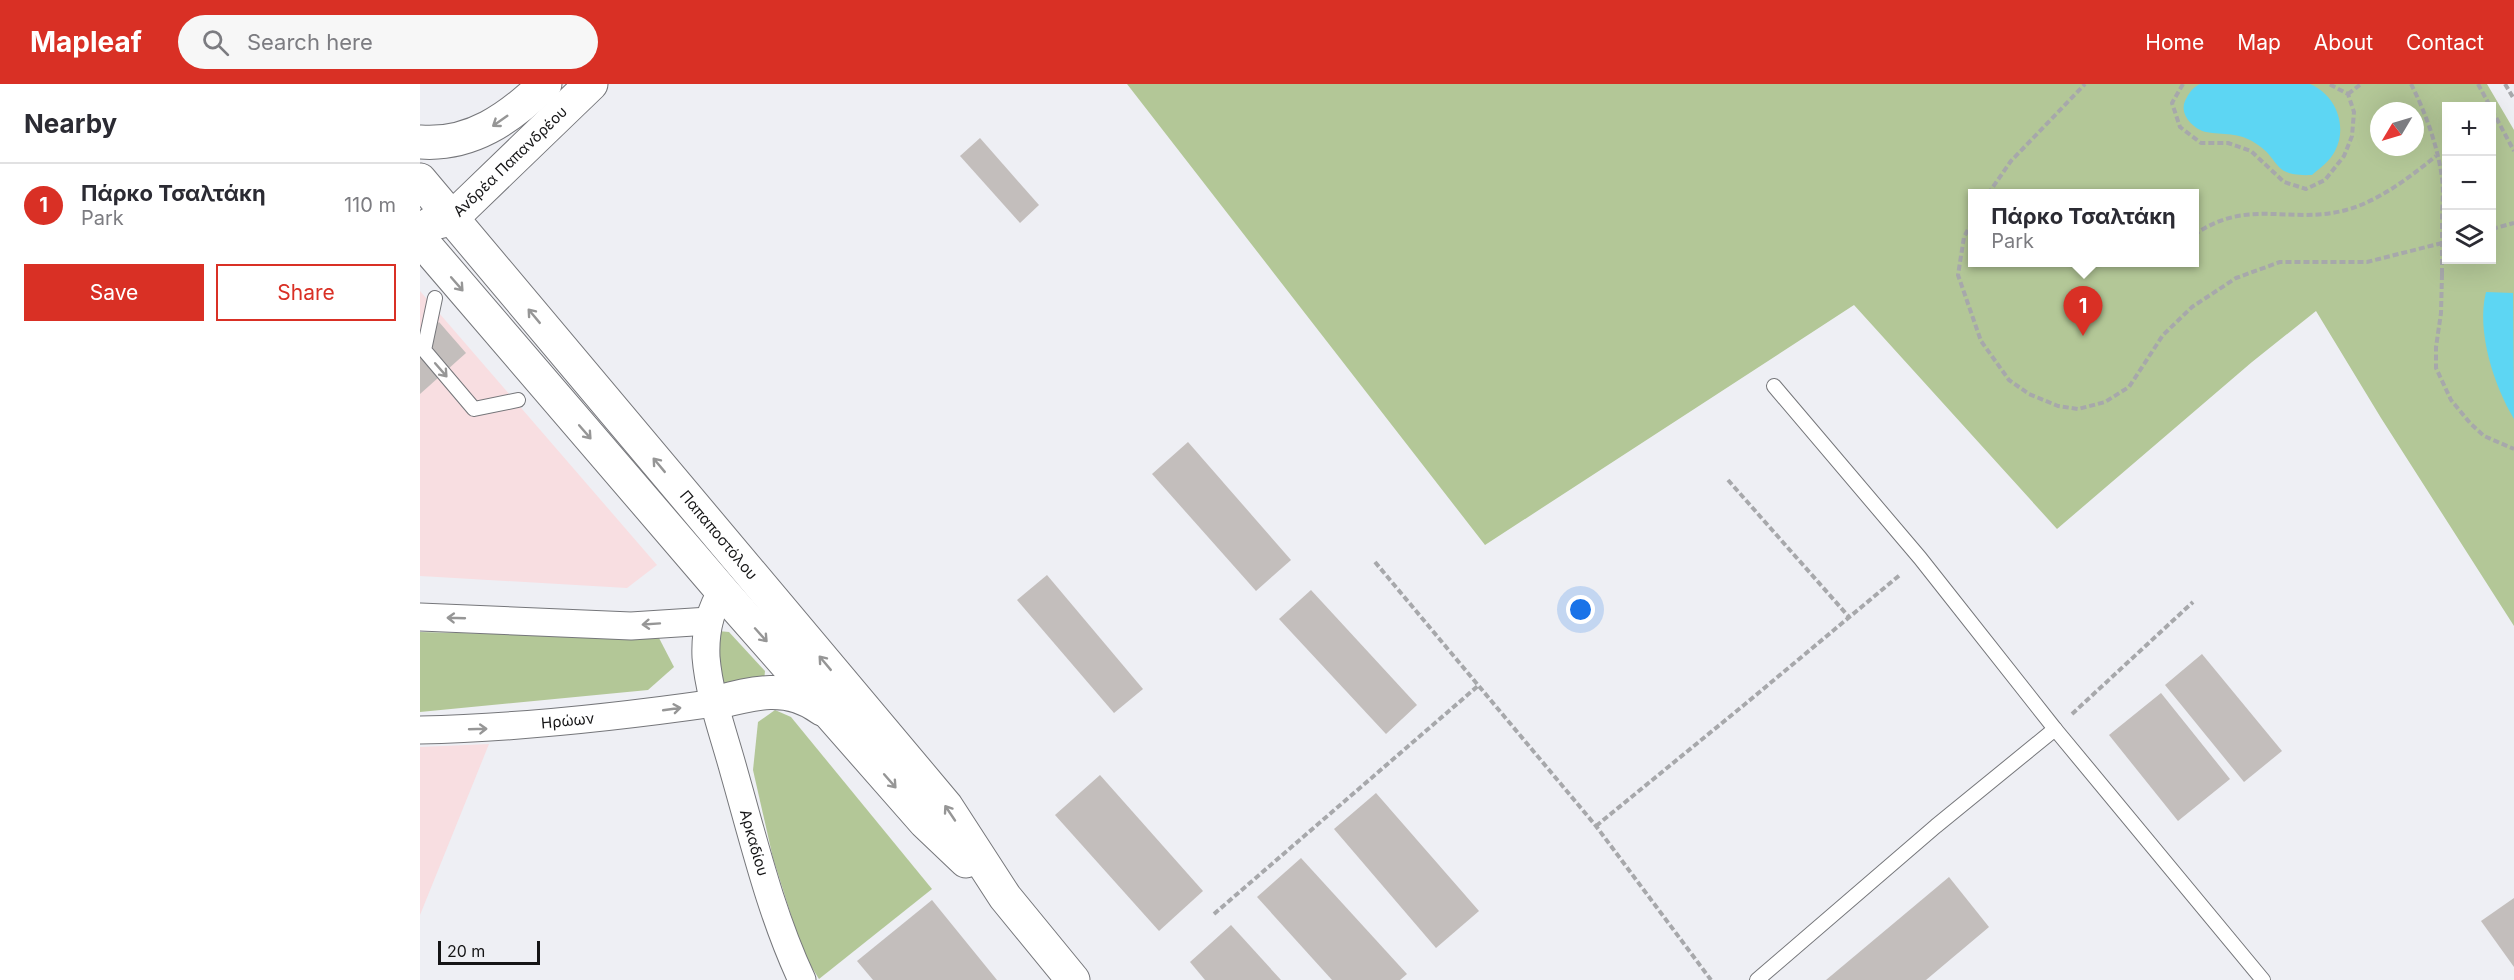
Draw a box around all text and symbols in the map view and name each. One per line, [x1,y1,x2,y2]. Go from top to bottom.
search box [178,15,598,69]
text: Mapleaf [30,25,142,59]
icon: search [199,26,232,59]
text: Search here [247,29,373,55]
text: Home [2145,30,2204,55]
text: Map [2237,30,2281,55]
text: About [2314,30,2373,55]
text: Contact [2406,30,2484,55]
street label: Ανδρέα Παπανδρέου [449,102,571,221]
north arrow [2370,102,2424,156]
map controls [2442,102,2496,264]
button: + [2442,102,2496,156]
text: Nearby [24,108,117,139]
one-way arrow [492,115,508,127]
button: − [2442,156,2496,210]
text: Πάρκο Τσαλτάκη [81,180,266,206]
popup [1968,189,2199,267]
text: 1 [39,193,48,217]
text: 110 m [344,193,396,217]
text: Πάρκο Τσαλτάκη [1991,203,2176,229]
text: Park [81,206,124,230]
button: layers [2442,210,2496,264]
text: Park [1991,229,2034,253]
button: Save [24,264,204,321]
button: Share [216,264,396,321]
one-way arrow [450,276,464,291]
pin: 1 [2064,286,2102,336]
one-way arrow [527,309,541,324]
one-way arrow [434,362,448,377]
one-way arrow [578,424,591,440]
one-way arrow [653,457,666,473]
street label: Παπαποστόλου [676,486,762,583]
your location [1566,595,1595,624]
one-way arrow [446,613,466,624]
one-way arrow [641,619,661,630]
one-way arrow [754,627,768,642]
one-way arrow [818,656,832,671]
one-way arrow [662,703,682,714]
street label: Ηρώων [540,708,595,732]
one-way arrow [468,723,488,734]
one-way arrow [883,773,896,789]
one-way arrow [944,805,956,821]
street label: Αρκαδίου [736,807,773,878]
scale bar [438,938,540,966]
text: 20 m [447,941,485,961]

